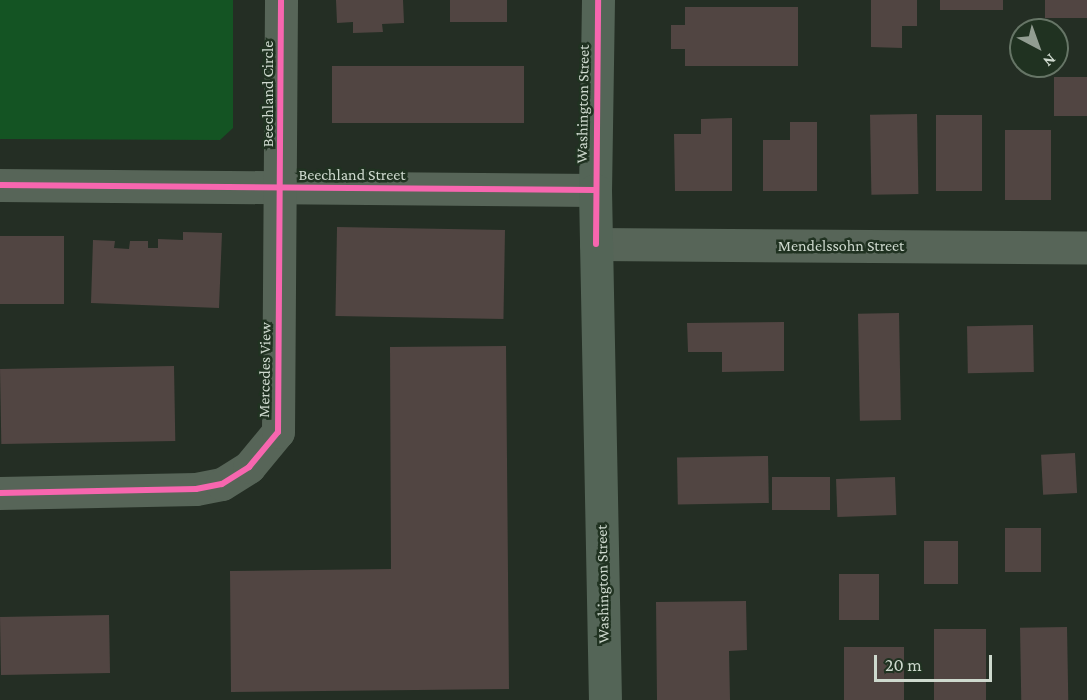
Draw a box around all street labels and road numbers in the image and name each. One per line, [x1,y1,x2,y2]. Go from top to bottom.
street label: Beechland Circle [258,41,278,147]
street label: Washington Street [572,44,594,164]
street label: Beechland Street [298,165,406,185]
street label: Mendelssohn Street [778,236,904,256]
street label: Mercedes View [255,322,275,418]
street label: Washington Street [592,524,614,644]

